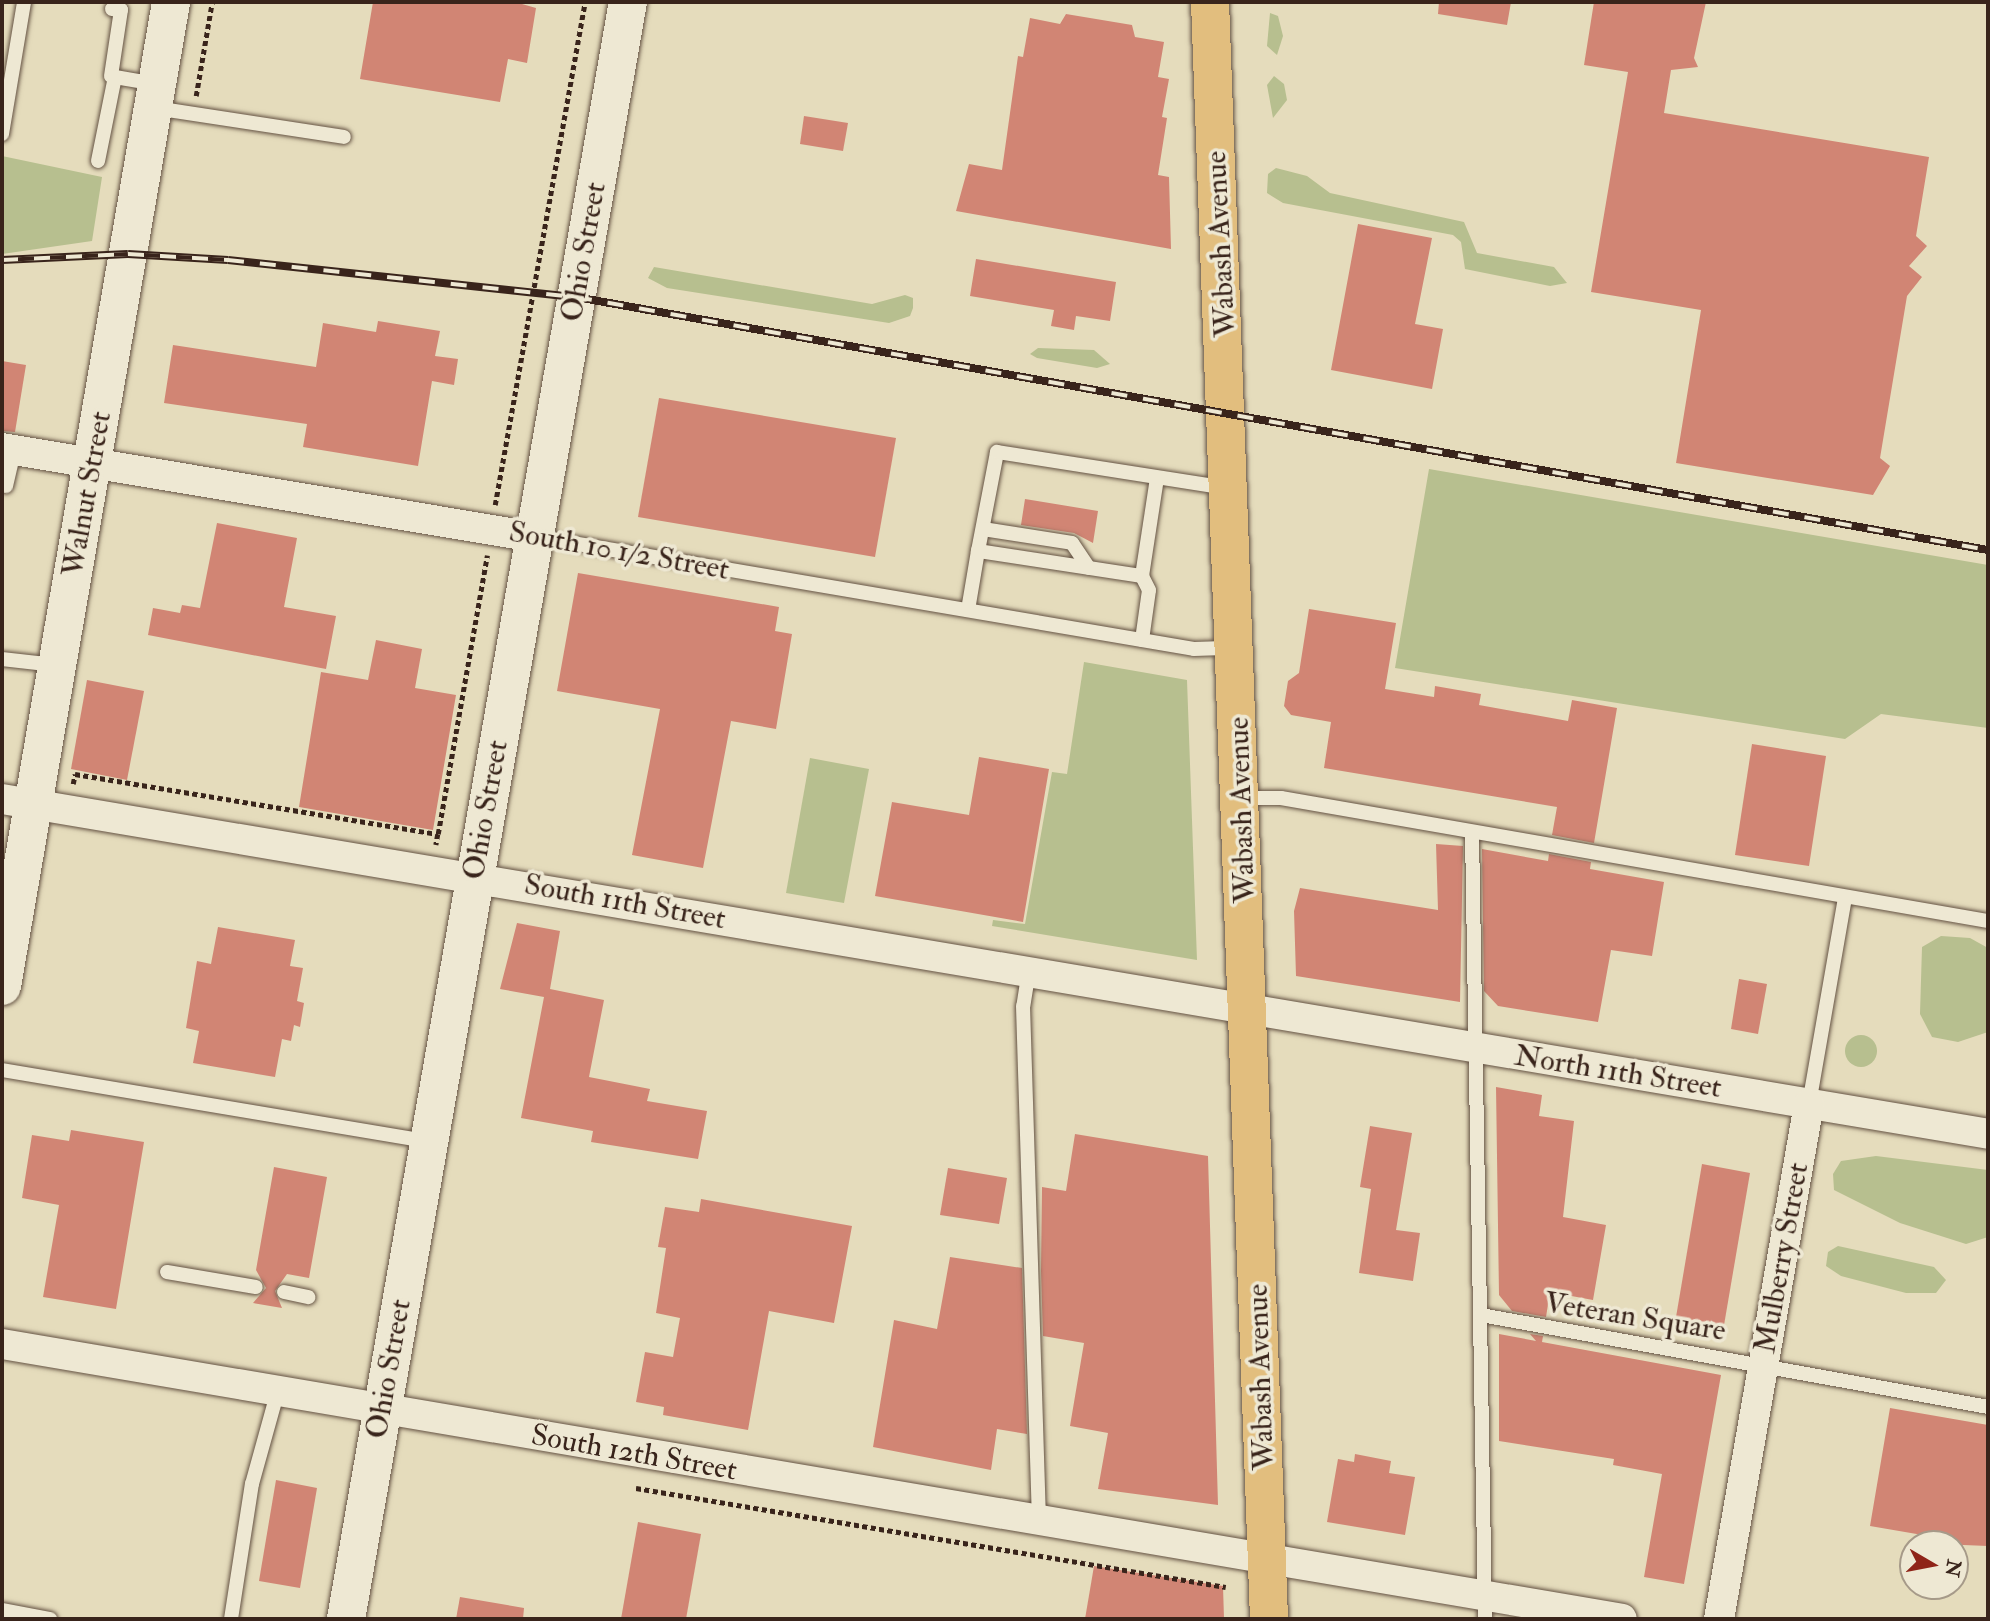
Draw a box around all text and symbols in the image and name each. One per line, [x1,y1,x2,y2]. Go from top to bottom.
street label: Wabash Avenue [1198,150,1244,338]
street label: Ohio Street [554,180,614,324]
street label: Walnut Street [55,409,119,579]
street label: South 10 1/2 Street [506,514,732,588]
street label: Wabash Avenue [1221,716,1263,904]
street label: Ohio Street [456,738,516,882]
street label: South 11th Street [522,867,728,937]
street label: North 11th Street [1512,1038,1724,1106]
street label: Mulberry Street [1748,1160,1816,1356]
street label: Wabash Avenue [1240,1283,1282,1471]
street label: Veteran Square [1542,1285,1728,1349]
street label: Ohio Street [359,1297,419,1441]
street label: South 12th Street [528,1417,740,1489]
north arrow [1899,1530,1969,1600]
text: N [1939,1558,1966,1579]

